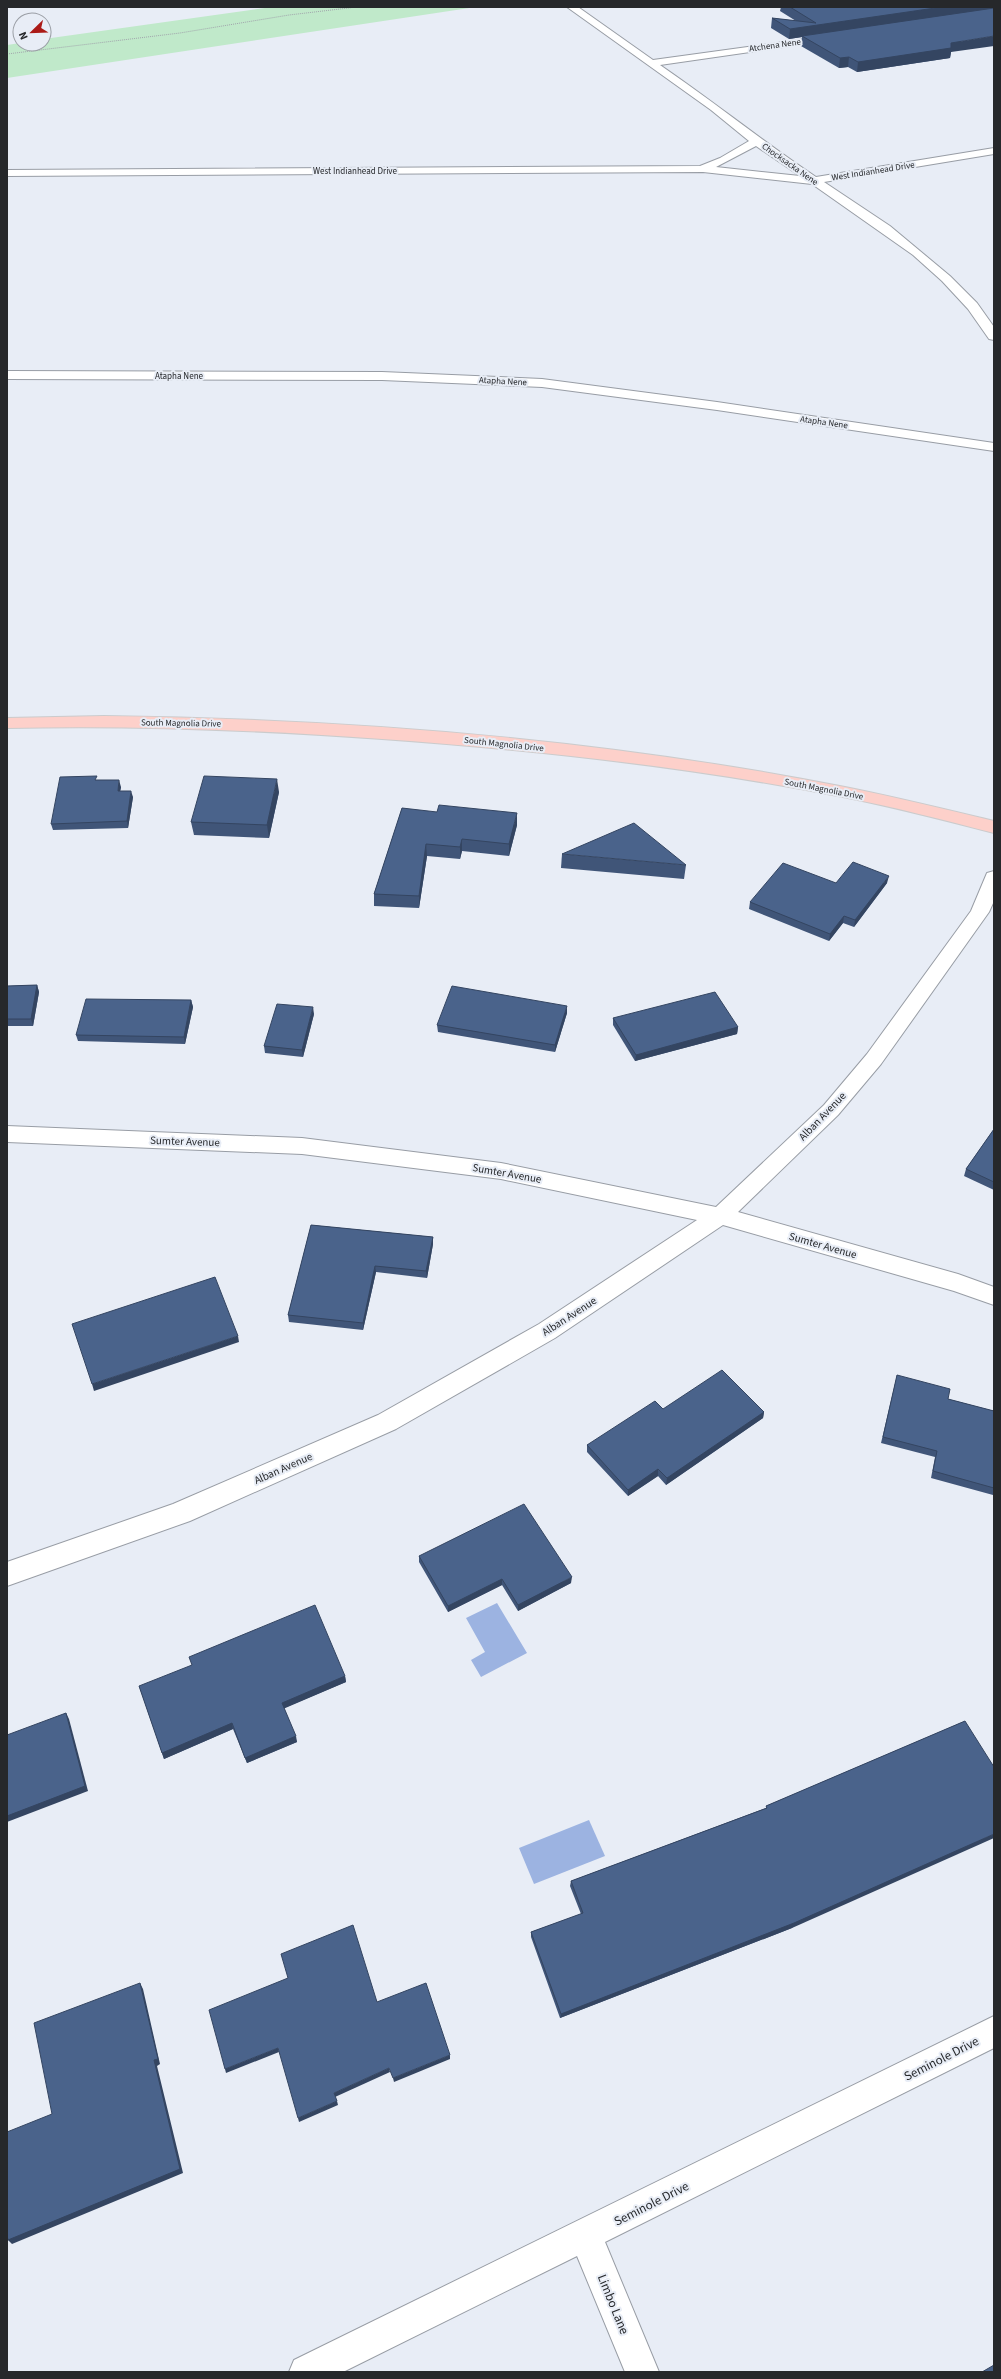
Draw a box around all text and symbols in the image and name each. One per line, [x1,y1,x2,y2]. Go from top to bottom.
north arrow [12,12,52,52]
text: N [15,29,32,42]
street label: Atchena Nene [748,35,802,56]
street label: Chocksacka Nene [759,140,821,189]
street label: West Indianhead Drive [831,158,916,184]
street label: West Indianhead Drive [313,165,398,178]
street label: Atapha Nene [155,370,204,383]
street label: Atapha Nene [479,374,528,389]
street label: Atapha Nene [799,413,849,432]
street label: South Magnolia Drive [141,716,222,731]
street label: South Magnolia Drive [463,734,545,755]
street label: South Magnolia Drive [783,775,865,804]
street label: Alban Avenue [795,1088,850,1144]
street label: Sumter Avenue [150,1133,221,1150]
street label: Sumter Avenue [471,1160,543,1187]
street label: Sumter Avenue [787,1229,859,1262]
street label: Alban Avenue [539,1293,600,1340]
street label: Alban Avenue [252,1449,315,1488]
street label: Seminole Drive [901,2032,982,2086]
street label: Seminole Drive [611,2177,692,2231]
street label: Limbo Lane [593,2272,633,2337]

